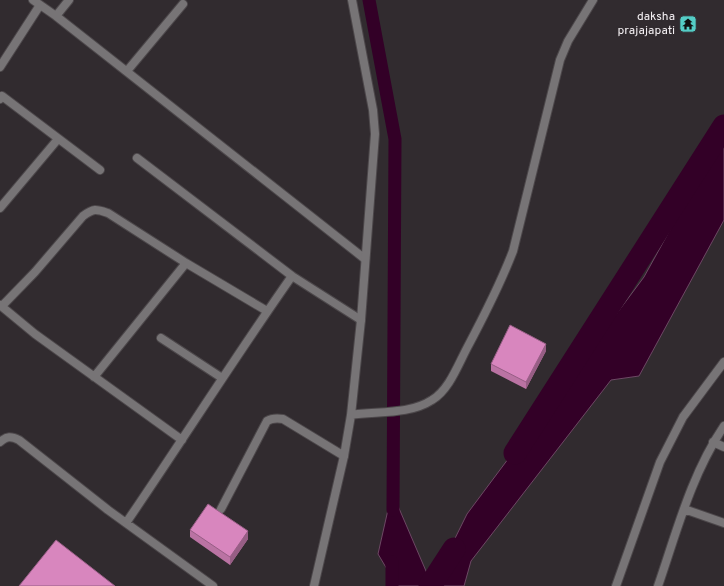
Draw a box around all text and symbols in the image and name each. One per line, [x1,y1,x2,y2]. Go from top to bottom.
place label: daksha prajajapati [618,9,675,39]
temple icon: daksha prajajapati [678,14,698,34]

